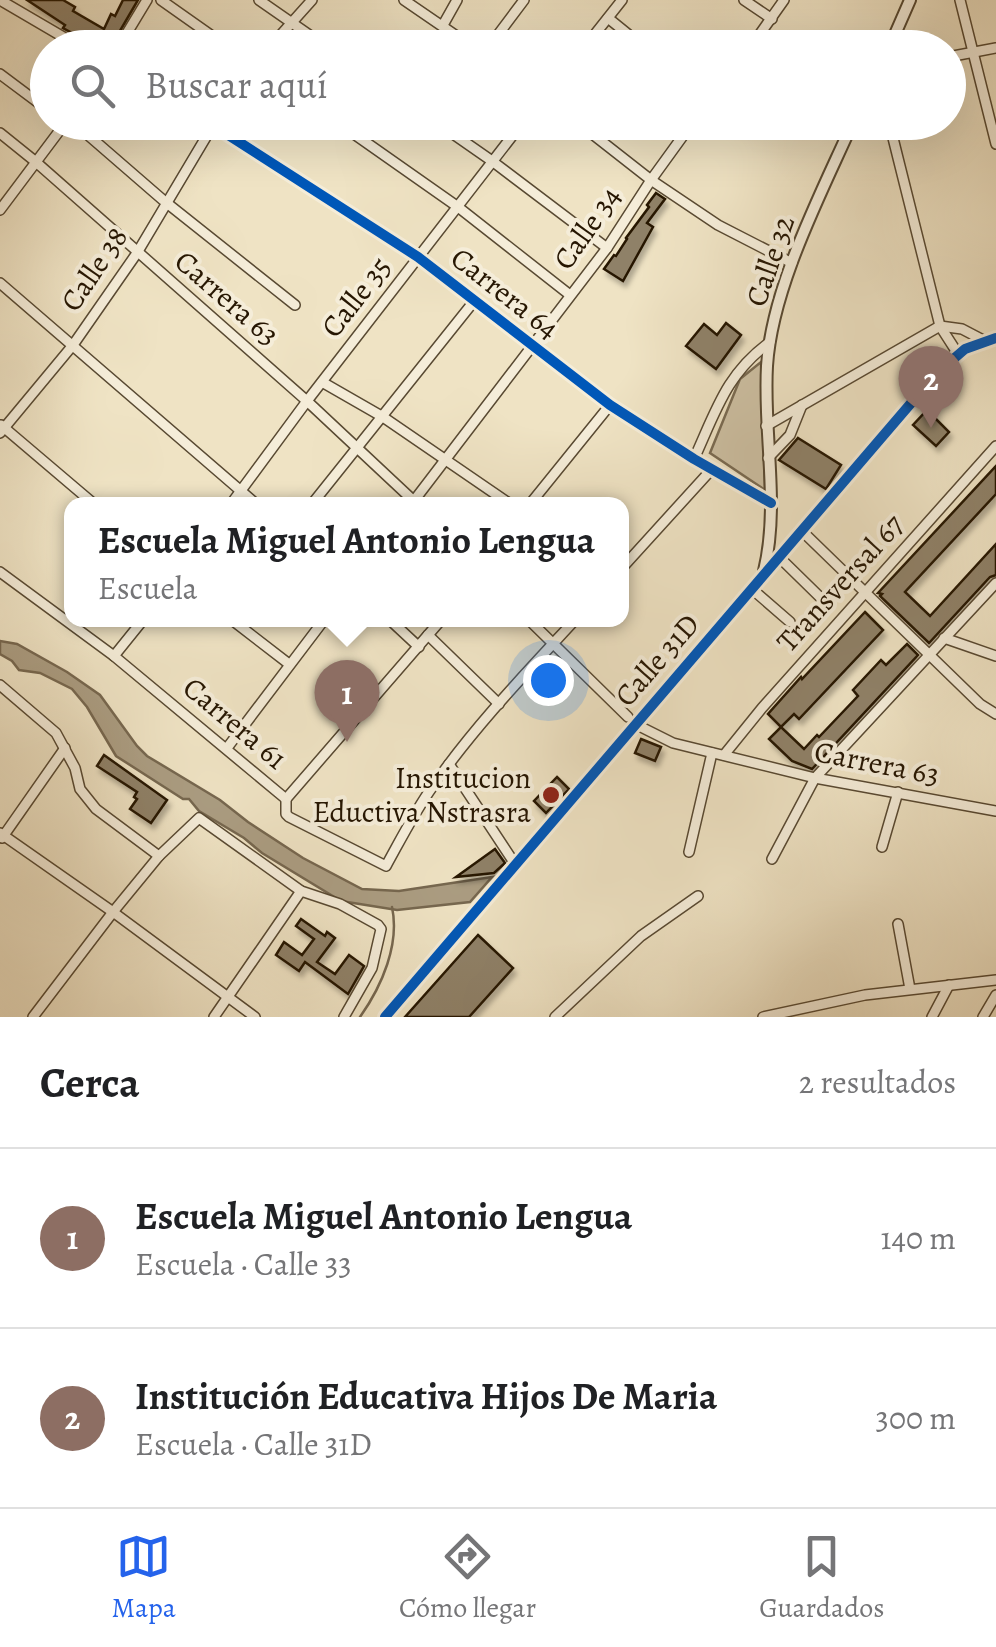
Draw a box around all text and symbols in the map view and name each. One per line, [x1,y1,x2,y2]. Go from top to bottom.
search box [30,30,966,140]
icon: search [65,58,120,113]
text: Buscar aquí [145,59,328,111]
street label: Calle 34 [544,178,630,278]
street label: Calle 32 [736,210,804,312]
street label: Calle 38 [51,219,137,319]
street label: Carrera 64 [442,238,568,348]
street label: Carrera 63 [166,241,288,355]
street label: Calle 35 [312,248,400,346]
pin: 2 [898,346,964,428]
popup [64,497,629,627]
street label: Transversal 67 [767,505,913,661]
text: Escuela Miguel Antonio Lengua [98,514,595,566]
text: Escuela [98,566,198,610]
street label: Calle 31D [606,605,708,715]
your location [523,655,574,706]
pin: 1 [314,660,380,742]
street label: Carrera 61 [175,668,295,778]
street label: Carrera 63 [811,731,943,795]
place label: Institucion Eductiva Nstrasra [312,758,531,832]
marker: Institucion Eductiva Nstrasra [540,784,562,806]
text: Cerca [40,1054,139,1111]
text: 2 resultados [799,1060,956,1104]
text: Escuela Miguel Antonio Lengua [135,1190,632,1242]
text: 1 [67,1216,78,1260]
text: 140 m [881,1216,956,1260]
text: Escuela · Calle 33 [135,1242,352,1286]
text: Institución Educativa Hijos De Maria [135,1370,717,1422]
text: 2 [65,1396,80,1440]
text: 300 m [876,1396,956,1440]
text: Escuela · Calle 31D [135,1422,372,1466]
tab: Mapa [112,1529,176,1627]
tab: Cómo llegar [399,1529,536,1627]
tab: Guardados [759,1529,884,1627]

